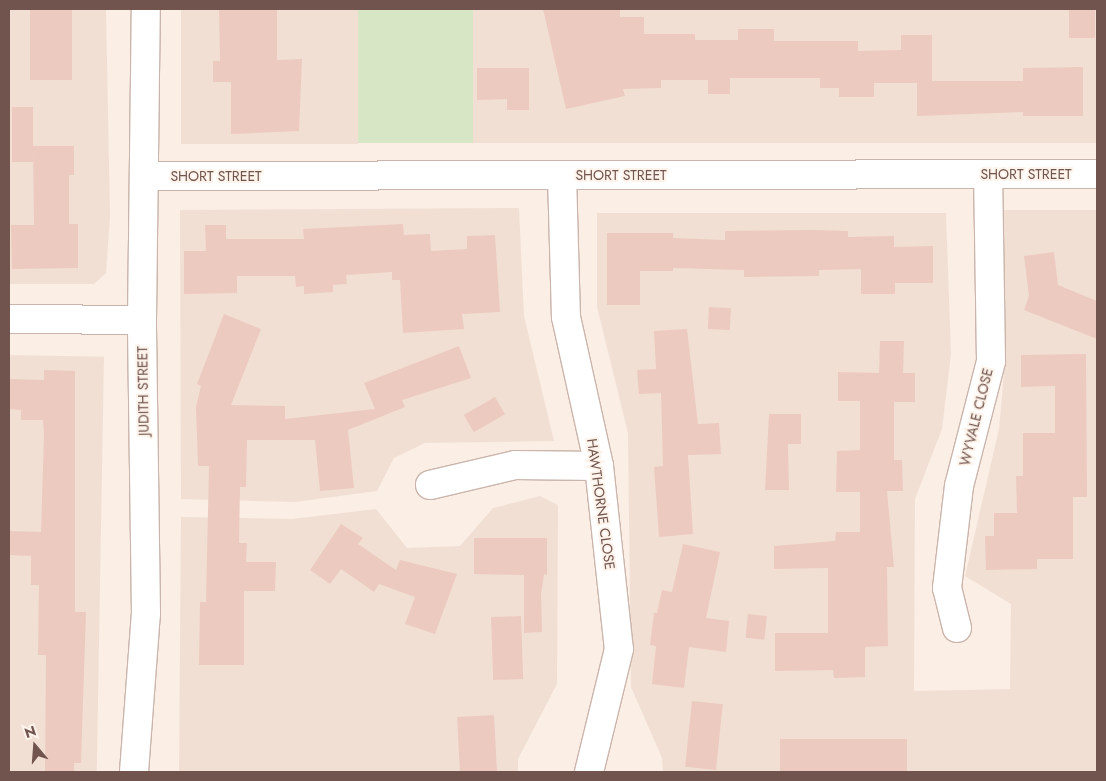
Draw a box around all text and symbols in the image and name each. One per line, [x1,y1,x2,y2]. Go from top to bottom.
street label: SHORT STREET [980,166,1072,182]
street label: SHORT STREET [575,167,667,183]
street label: SHORT STREET [170,168,262,184]
street label: JUDITH STREET [134,346,152,436]
street label: WYVALE CLOSE [956,367,996,467]
street label: HAWTHORNE CLOSE [583,437,619,571]
north arrow [10,721,60,771]
text: N [22,721,39,743]

